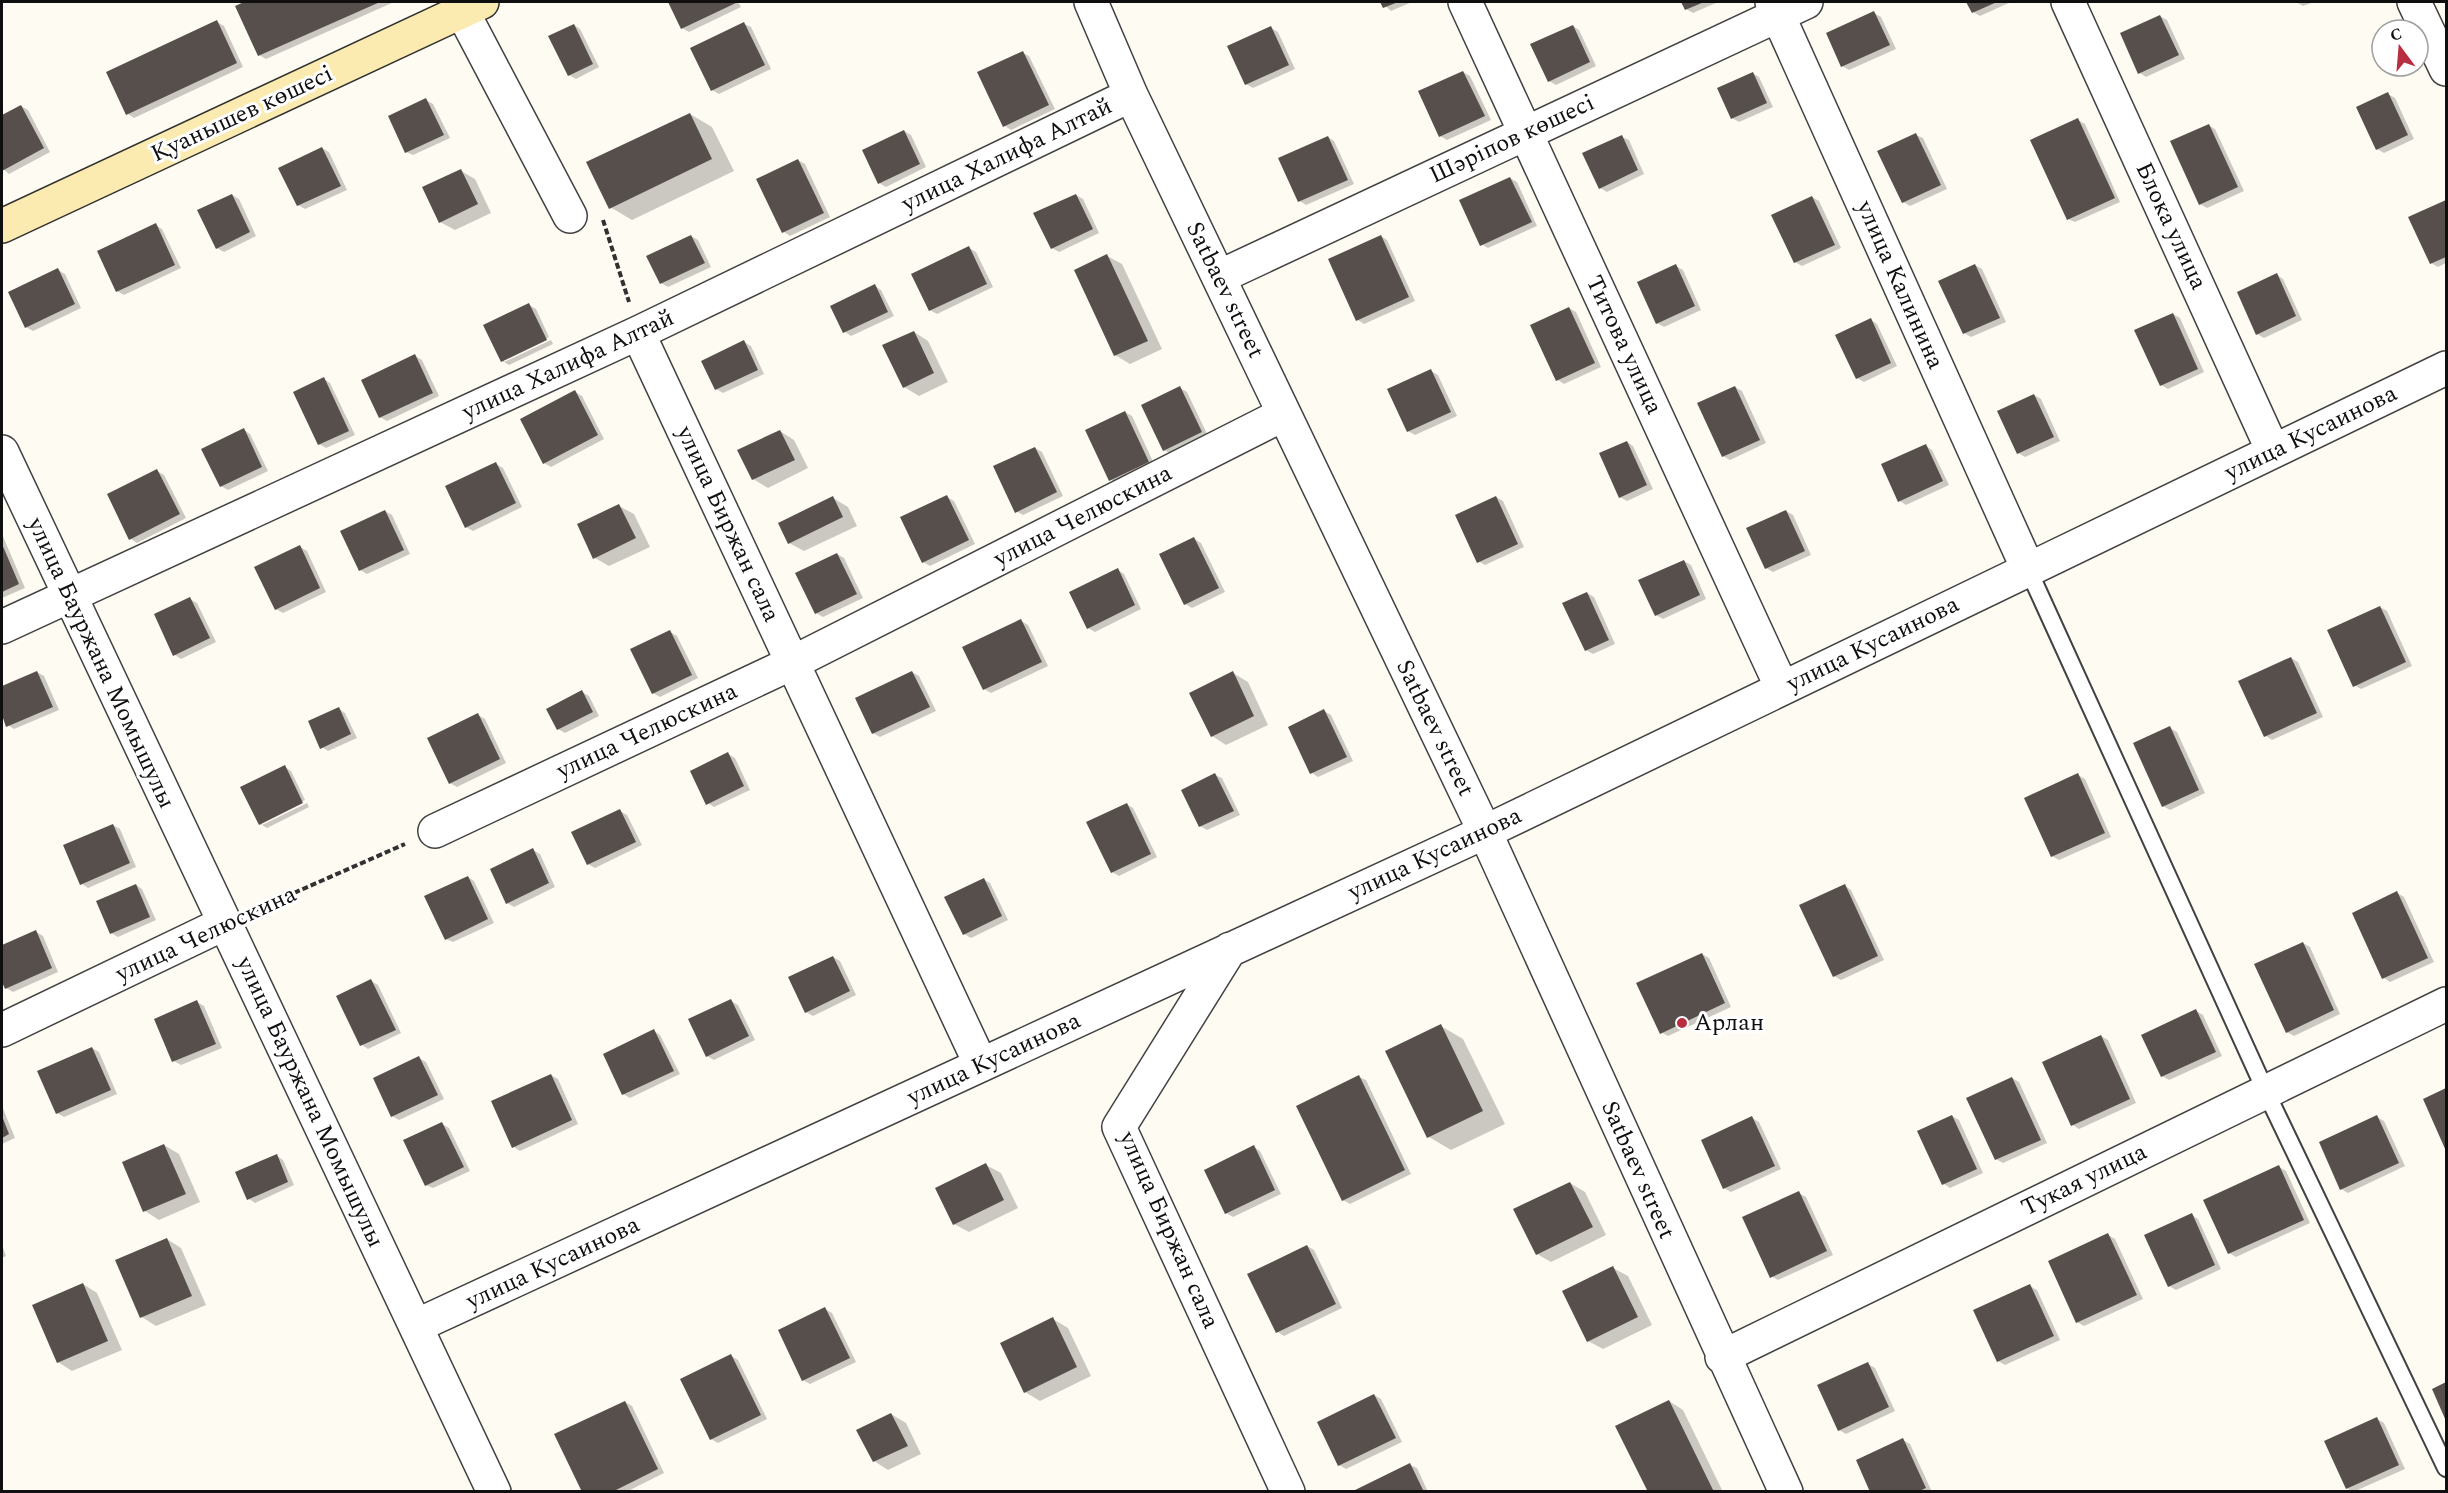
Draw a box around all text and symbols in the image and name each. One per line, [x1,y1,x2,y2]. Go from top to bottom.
north arrow [2370,18,2430,78]
text: С [2387,21,2405,48]
street label: Қуанышев көшесі [145,56,339,172]
street label: Шәріпов көшесі [1423,85,1601,193]
street label: улица Халифа Алтай [895,88,1118,222]
street label: Блока улица [2126,156,2216,296]
street label: улица Калинина [1846,194,1953,375]
street label: Satbaev street [1176,216,1274,364]
street label: Титова улица [1576,270,1672,421]
street label: улица Халифа Алтай [455,300,680,430]
street label: улица Кусаинова [2218,375,2404,491]
street label: улица Биржан сала [666,419,789,628]
street label: улица Челюскина [987,455,1179,577]
street label: улица Бауржана Момышулы [17,511,184,814]
street label: улица Кусаинова [1780,586,1966,702]
street label: Satbaev street [1386,654,1484,802]
street label: улица Челюскина [550,673,744,789]
street label: улица Кусаинова [1341,798,1528,910]
street label: улица Челюскина [109,876,303,992]
street label: улица Бауржана Момышулы [226,950,393,1253]
street label: улица Кусаинова [900,1003,1087,1115]
place label: Арлан [1694,1005,1764,1041]
marker: Арлан [1675,1016,1689,1030]
street label: Satbaev street [1591,1095,1685,1245]
street label: улица Биржан сала [1109,1125,1229,1335]
street label: Тукая улица [2015,1134,2153,1226]
street label: улица Кусаинова [459,1207,646,1319]

